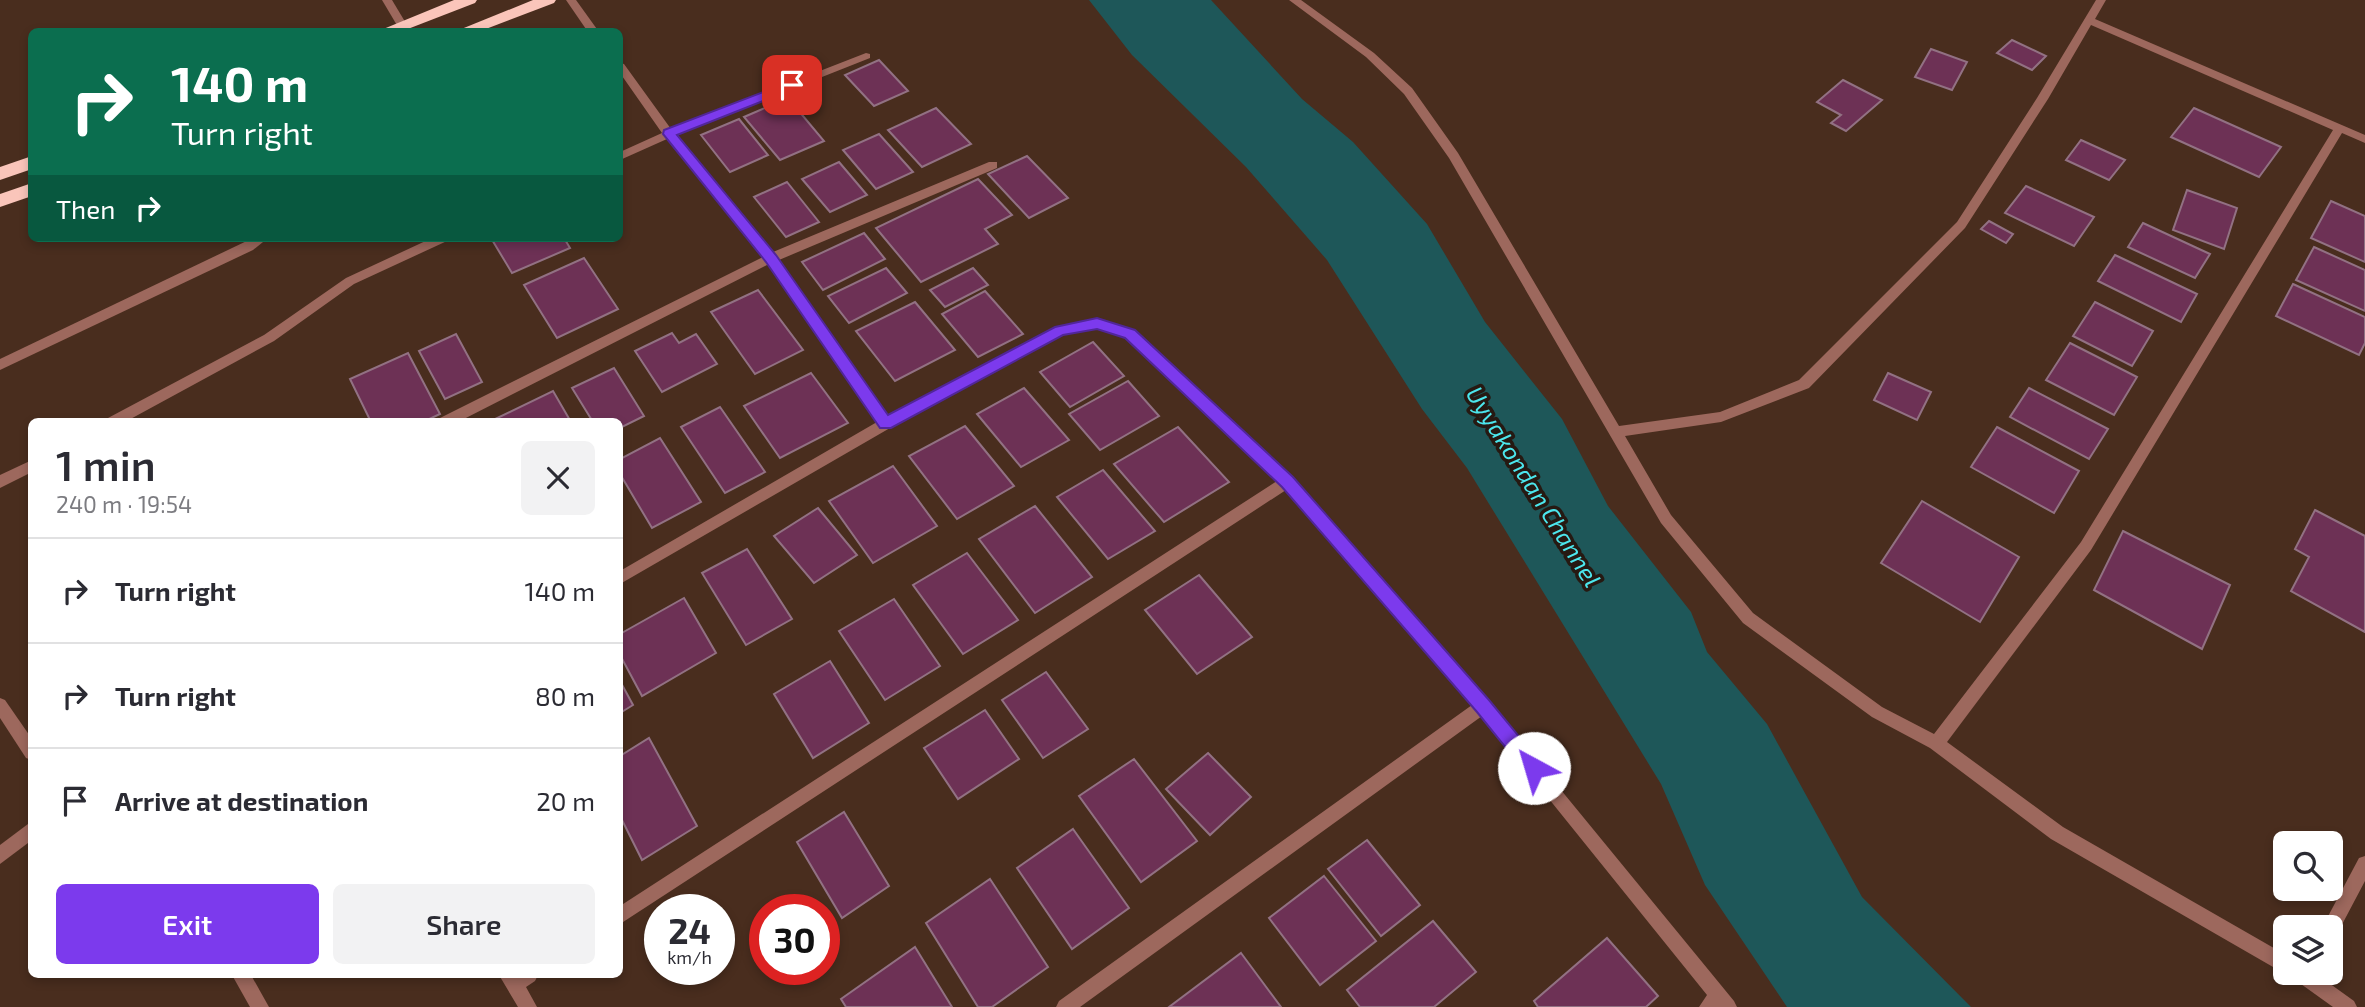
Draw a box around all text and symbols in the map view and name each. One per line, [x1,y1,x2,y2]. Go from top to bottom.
text: 140 m [171,53,308,112]
pin [762,55,822,115]
icon: right [56,56,147,147]
icon: arrive [773,66,811,104]
text: Turn right [171,113,313,151]
icon: right [129,189,167,227]
text: Then [56,193,115,224]
water label: Uyyakondan Channel [1461,381,1608,592]
text: 1 min [56,439,156,489]
button: close [521,441,595,515]
text: 240 m · 19:54 [56,490,192,518]
icon: right [56,572,94,610]
text: Turn right [115,575,236,606]
text: 140 m [524,575,595,606]
icon: right [56,677,94,715]
text: Turn right [115,680,236,711]
text: 80 m [535,680,595,711]
position arrow [1497,731,1571,805]
icon: arrive [56,782,94,820]
text: Arrive at destination [115,785,368,816]
text: 20 m [536,785,595,816]
map controls [2273,831,2343,985]
button: search [2273,831,2343,901]
button: Exit [56,884,319,964]
button: Share [333,884,595,964]
speed limit sign: 30 [749,894,840,985]
text: 24 [668,909,711,951]
button: layers [2273,915,2343,985]
text: km/h [667,946,712,968]

